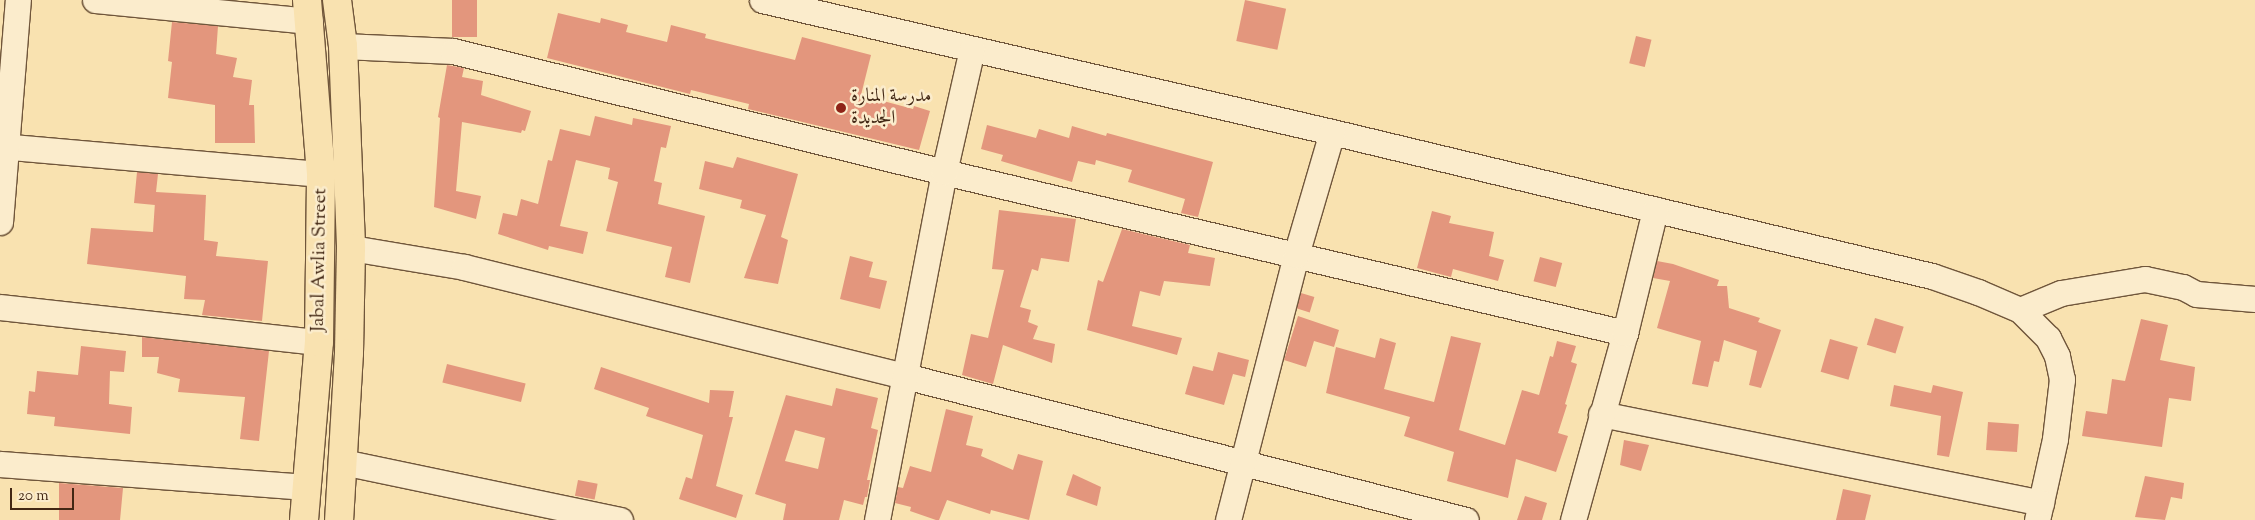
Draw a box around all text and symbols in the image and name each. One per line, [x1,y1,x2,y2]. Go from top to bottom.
place label: مدرسة المنارة الجديدة [851,86,931,130]
marker: مدرسة المنارة الجديدة [835,102,847,114]
street label: Jabal Awlia Street [307,188,333,332]
scale bar [12,478,76,510]
text: 20 m [18,486,49,507]

